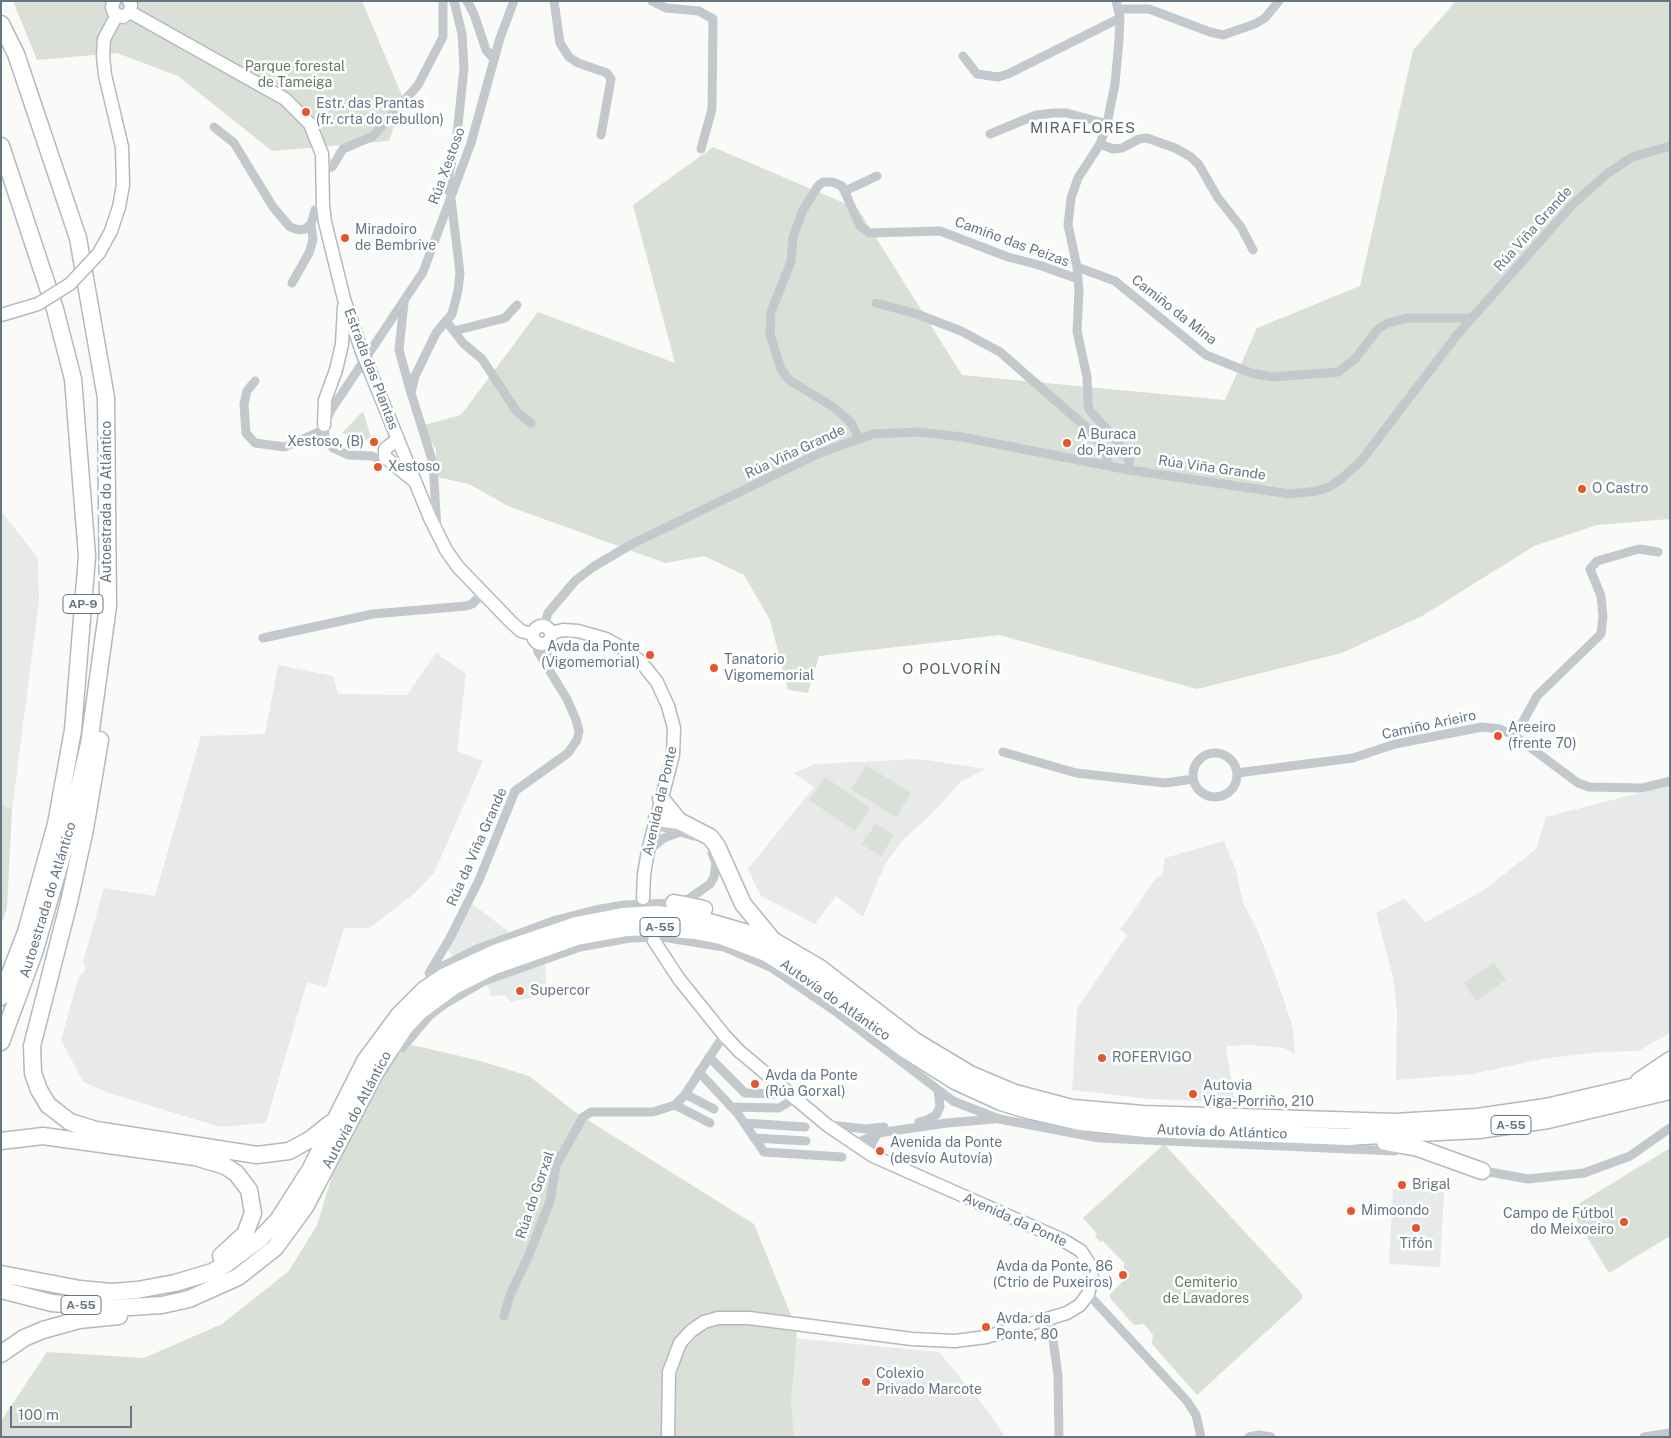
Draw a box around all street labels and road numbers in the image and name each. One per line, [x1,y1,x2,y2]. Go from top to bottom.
street label: Rúa Xestoso [425,125,469,207]
street label: Rúa Viña Grande [1490,183,1576,275]
street label: Camiño das Peizas [952,213,1072,271]
street label: Camiño da Mina [1128,271,1220,349]
street label: Estrada das Plantas [340,306,402,432]
street label: Autoestrada do Atlántico [99,421,115,583]
street label: Rúa Viña Grande [742,421,848,483]
street label: Rúa Viña Grande [1157,452,1267,484]
road number: AP-9 [63,594,103,614]
street label: Camiño Arieiro [1380,707,1478,743]
street label: Avenida da Ponte [639,744,681,858]
street label: Rúa da Viña Grande [443,785,511,909]
street label: Autoestrada do Atlántico [16,820,80,980]
road number: A-55 [640,918,680,936]
street label: Autovía do Atlántico [777,956,893,1044]
street label: Autovía do Atlántico [319,1048,395,1172]
road number: A-55 [1491,1116,1531,1134]
street label: Autovía do Atlántico [1156,1121,1288,1143]
street label: Rúa do Gorxal [512,1149,558,1241]
street label: Avenida da Ponte [960,1190,1070,1250]
road number: A-55 [61,1296,101,1314]

